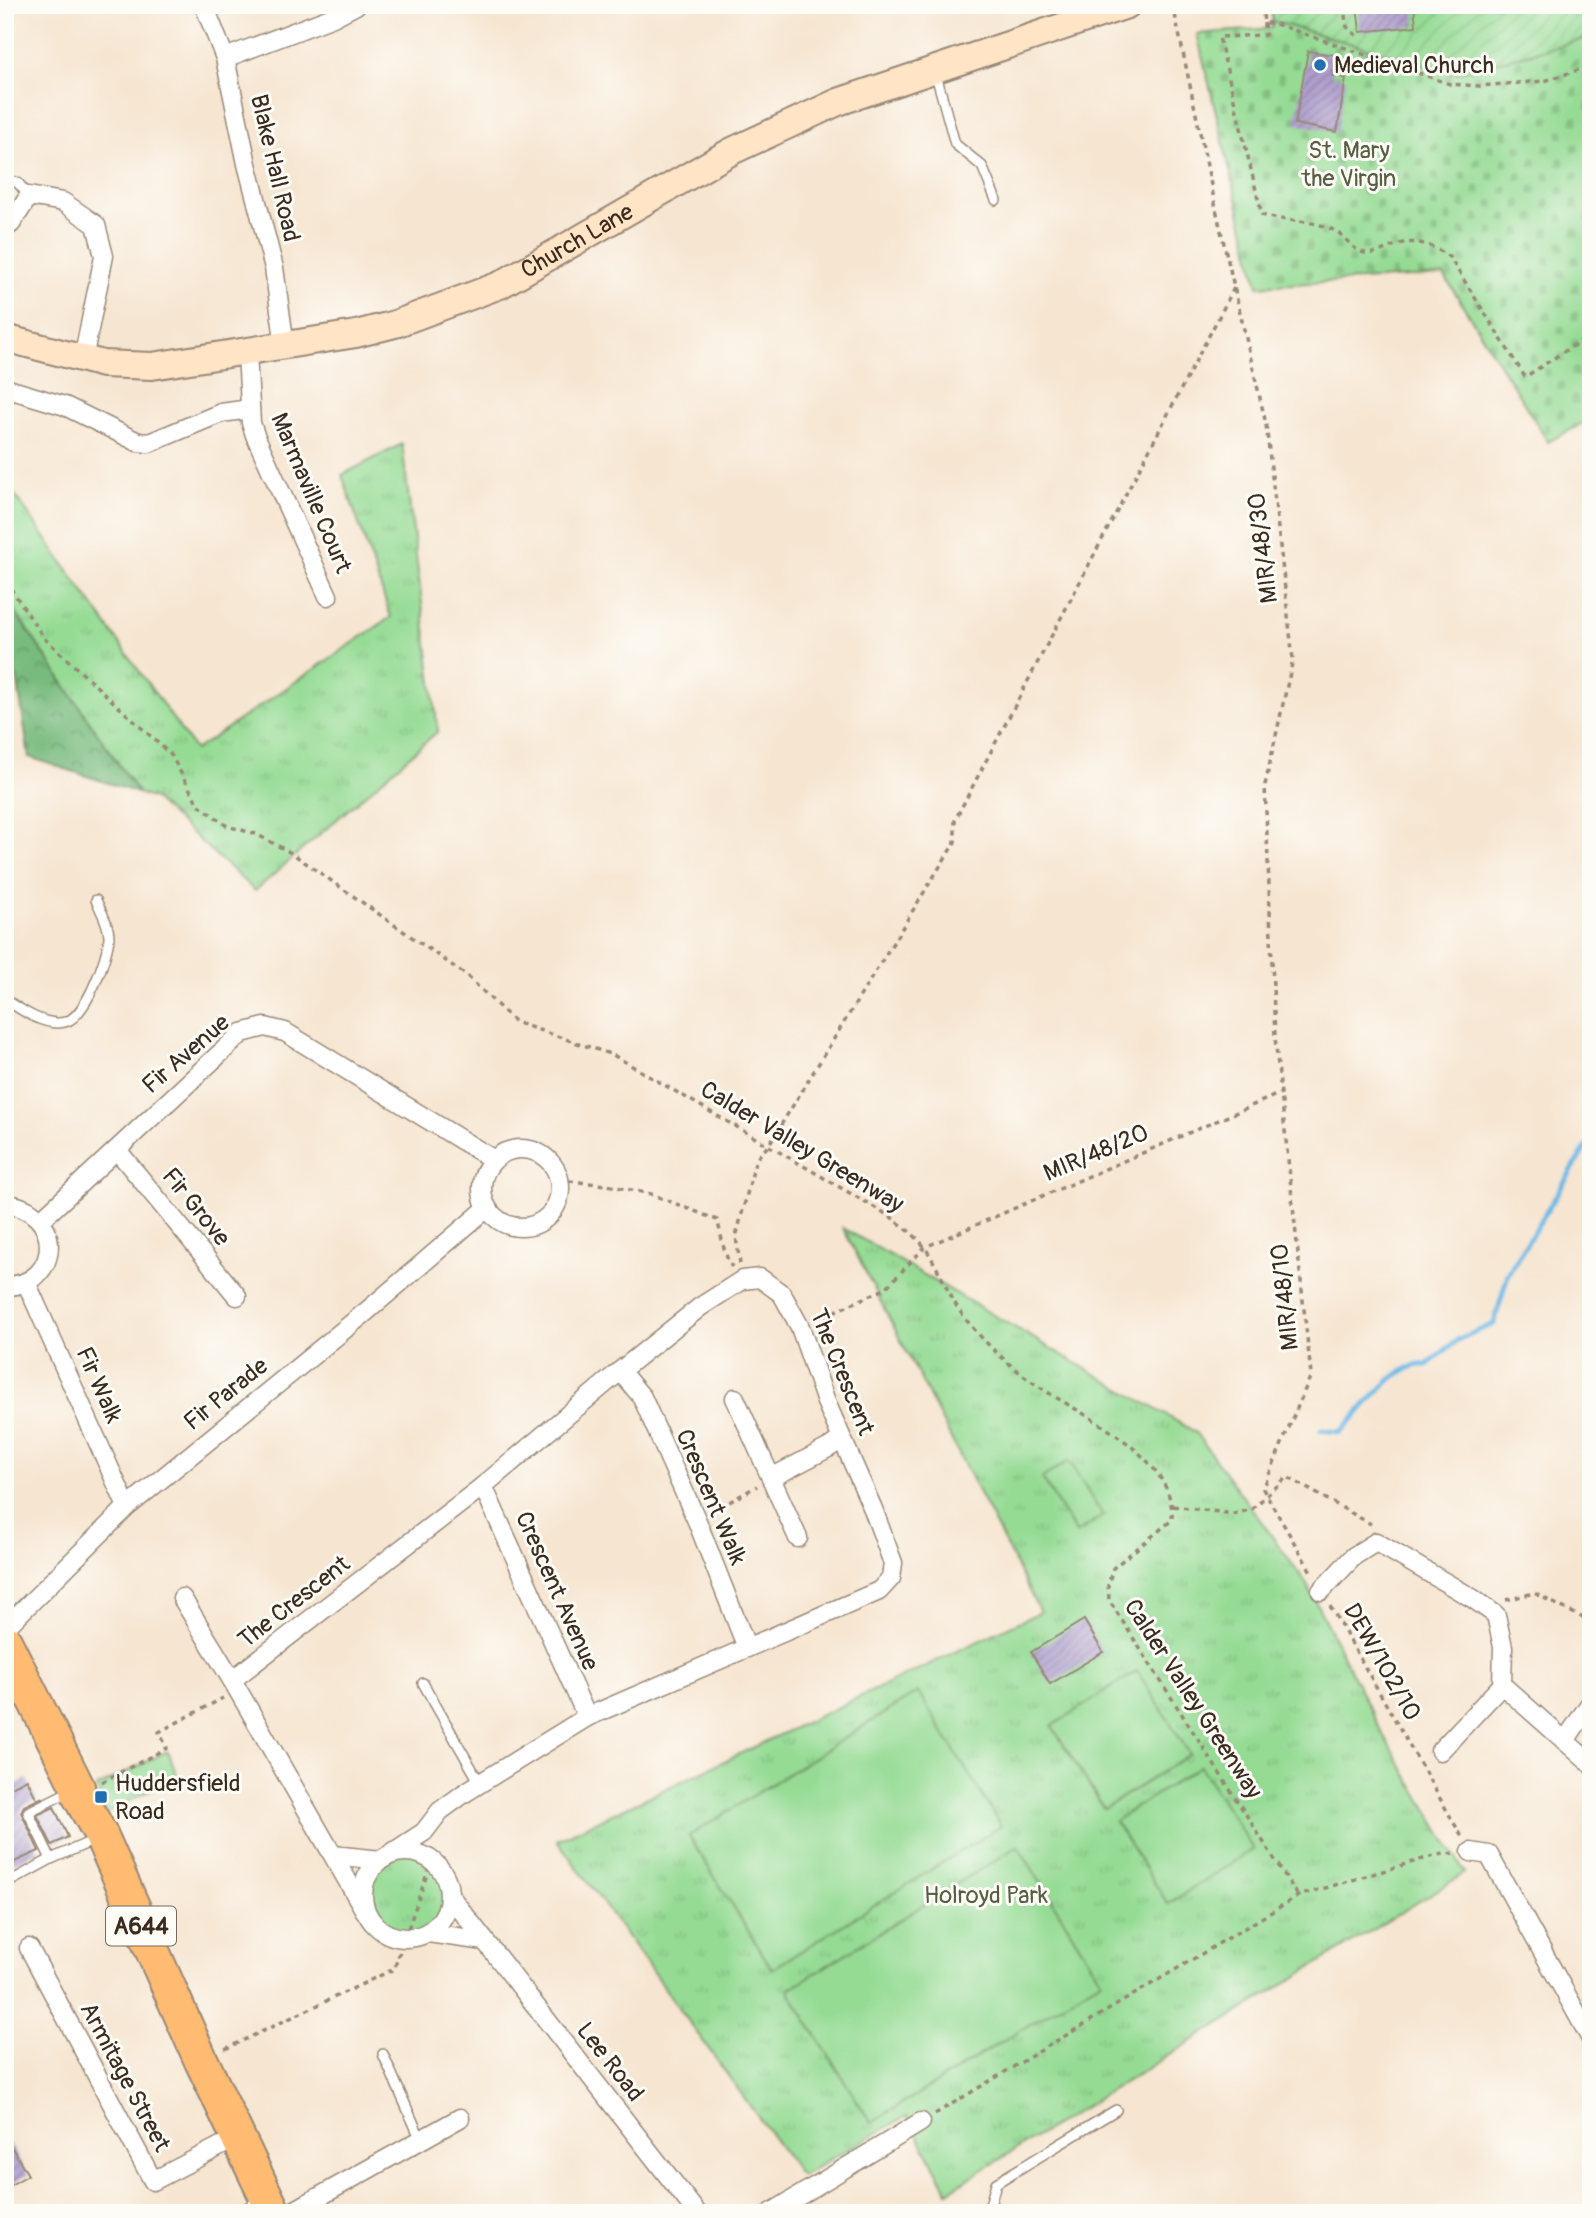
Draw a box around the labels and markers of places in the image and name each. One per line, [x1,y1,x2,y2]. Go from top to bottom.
place label: Medieval Church [1334,51,1494,80]
marker: Medieval Church [1312,57,1328,73]
place label: Huddersfield Road [115,1769,240,1826]
marker: Huddersfield Road [93,1789,109,1805]

